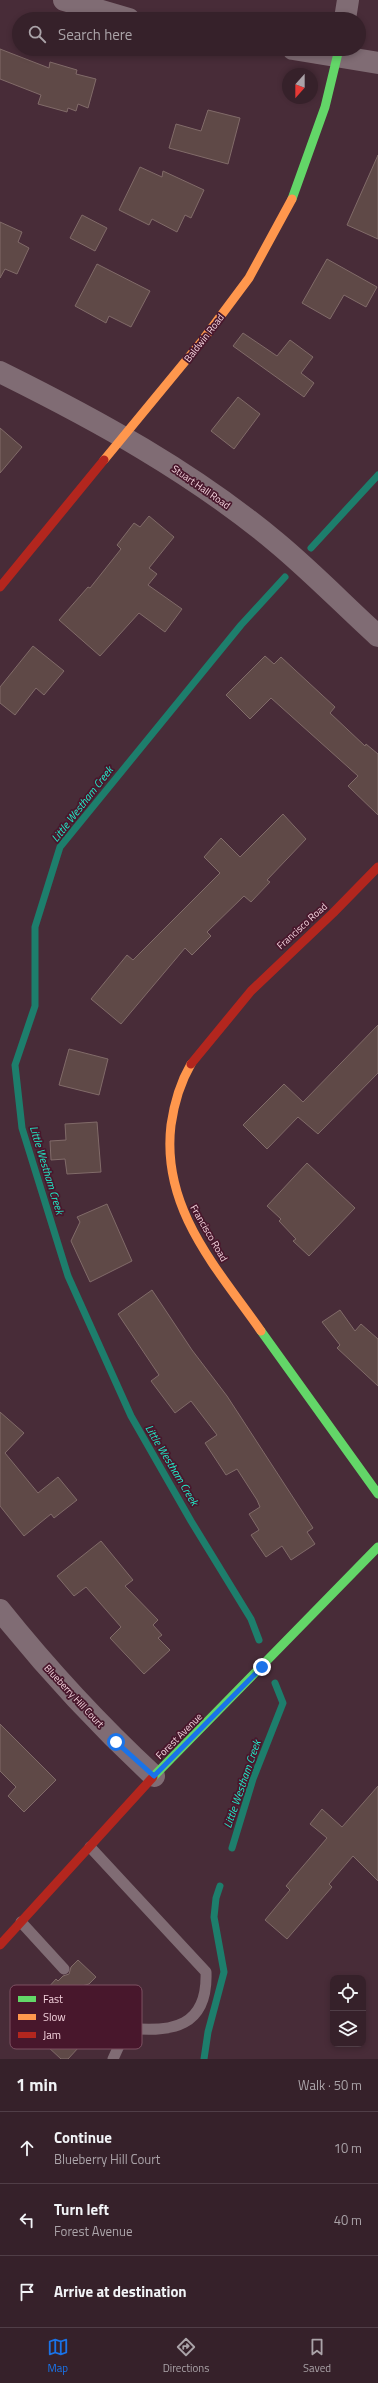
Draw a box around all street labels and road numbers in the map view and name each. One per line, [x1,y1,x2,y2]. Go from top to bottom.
street label: Baldwin Road [180,311,228,365]
street label: Stuart Hall Road [169,461,233,513]
street label: Francisco Road [273,899,331,953]
street label: Francisco Road [187,1202,231,1264]
street label: Blueberry Hill Court [41,1661,108,1731]
street label: Forest Avenue [152,1709,206,1763]

